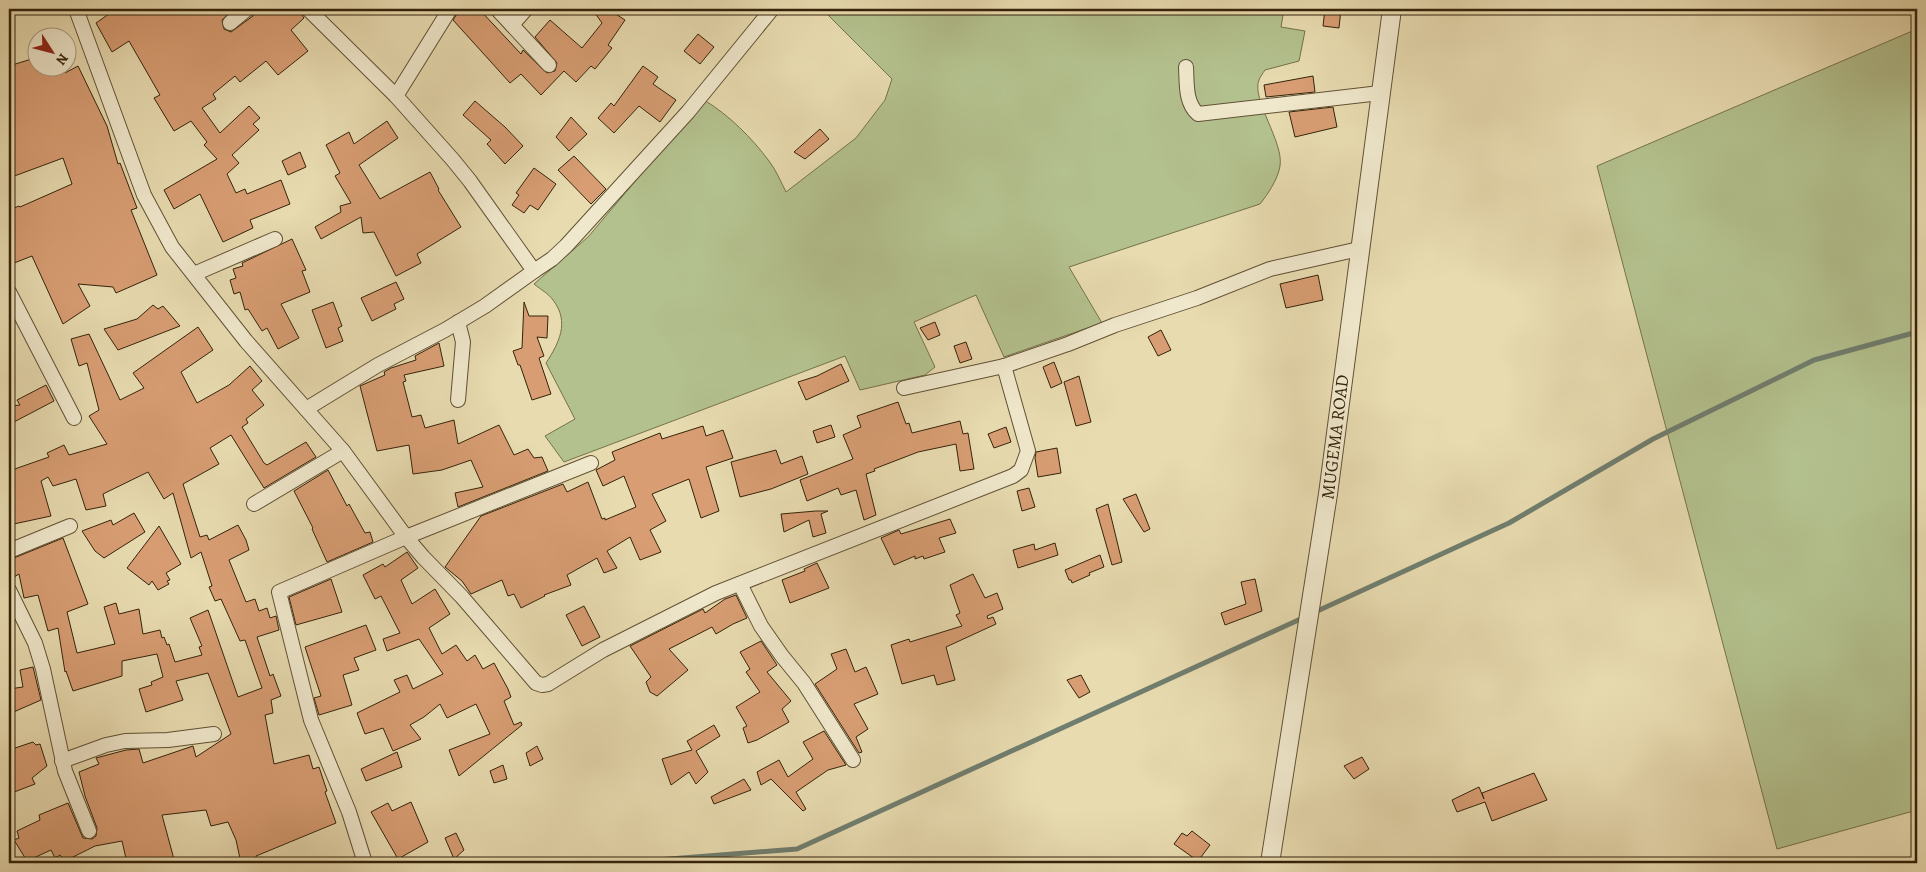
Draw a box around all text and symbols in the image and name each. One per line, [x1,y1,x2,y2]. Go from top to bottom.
north arrow [28,28,78,78]
text: N [51,50,73,69]
street label: MUGEMA ROAD [1315,373,1355,501]

